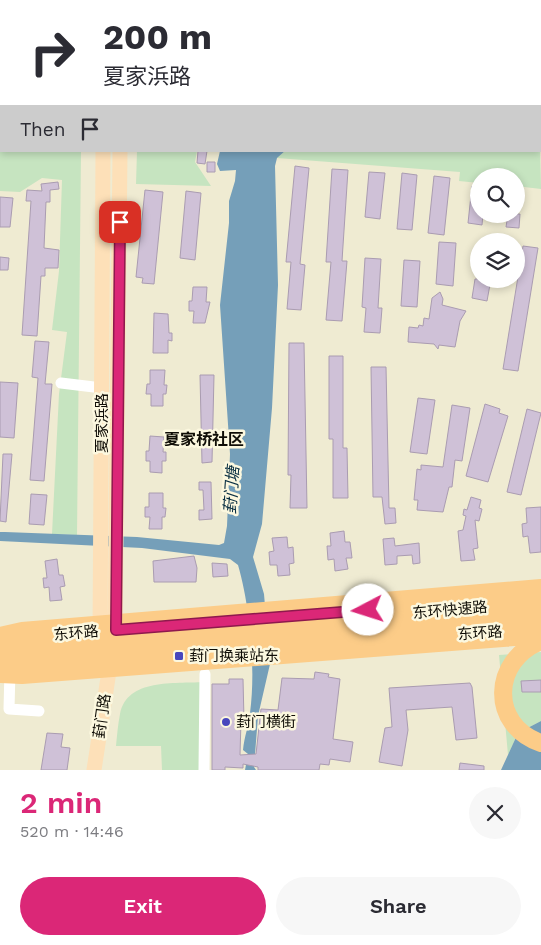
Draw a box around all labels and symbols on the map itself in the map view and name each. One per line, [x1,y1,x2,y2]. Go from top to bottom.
pin [99,201,141,243]
street label: 夏家浜路 [93,393,111,453]
district label: 夏家桥社区 [164,430,244,449]
water label: 葑门塘 [220,462,243,515]
position arrow [341,583,393,635]
street label: 东环快速路 [412,598,488,622]
street label: 东环路 [53,622,99,644]
street label: 东环路 [457,622,503,644]
place label: 葑门换乘站东 [189,647,279,665]
marker: 葑门换乘站东 [173,650,185,662]
street label: 葑门路 [90,692,114,740]
place label: 葑门横街 [236,713,296,731]
marker: 葑门横街 [220,716,232,728]

